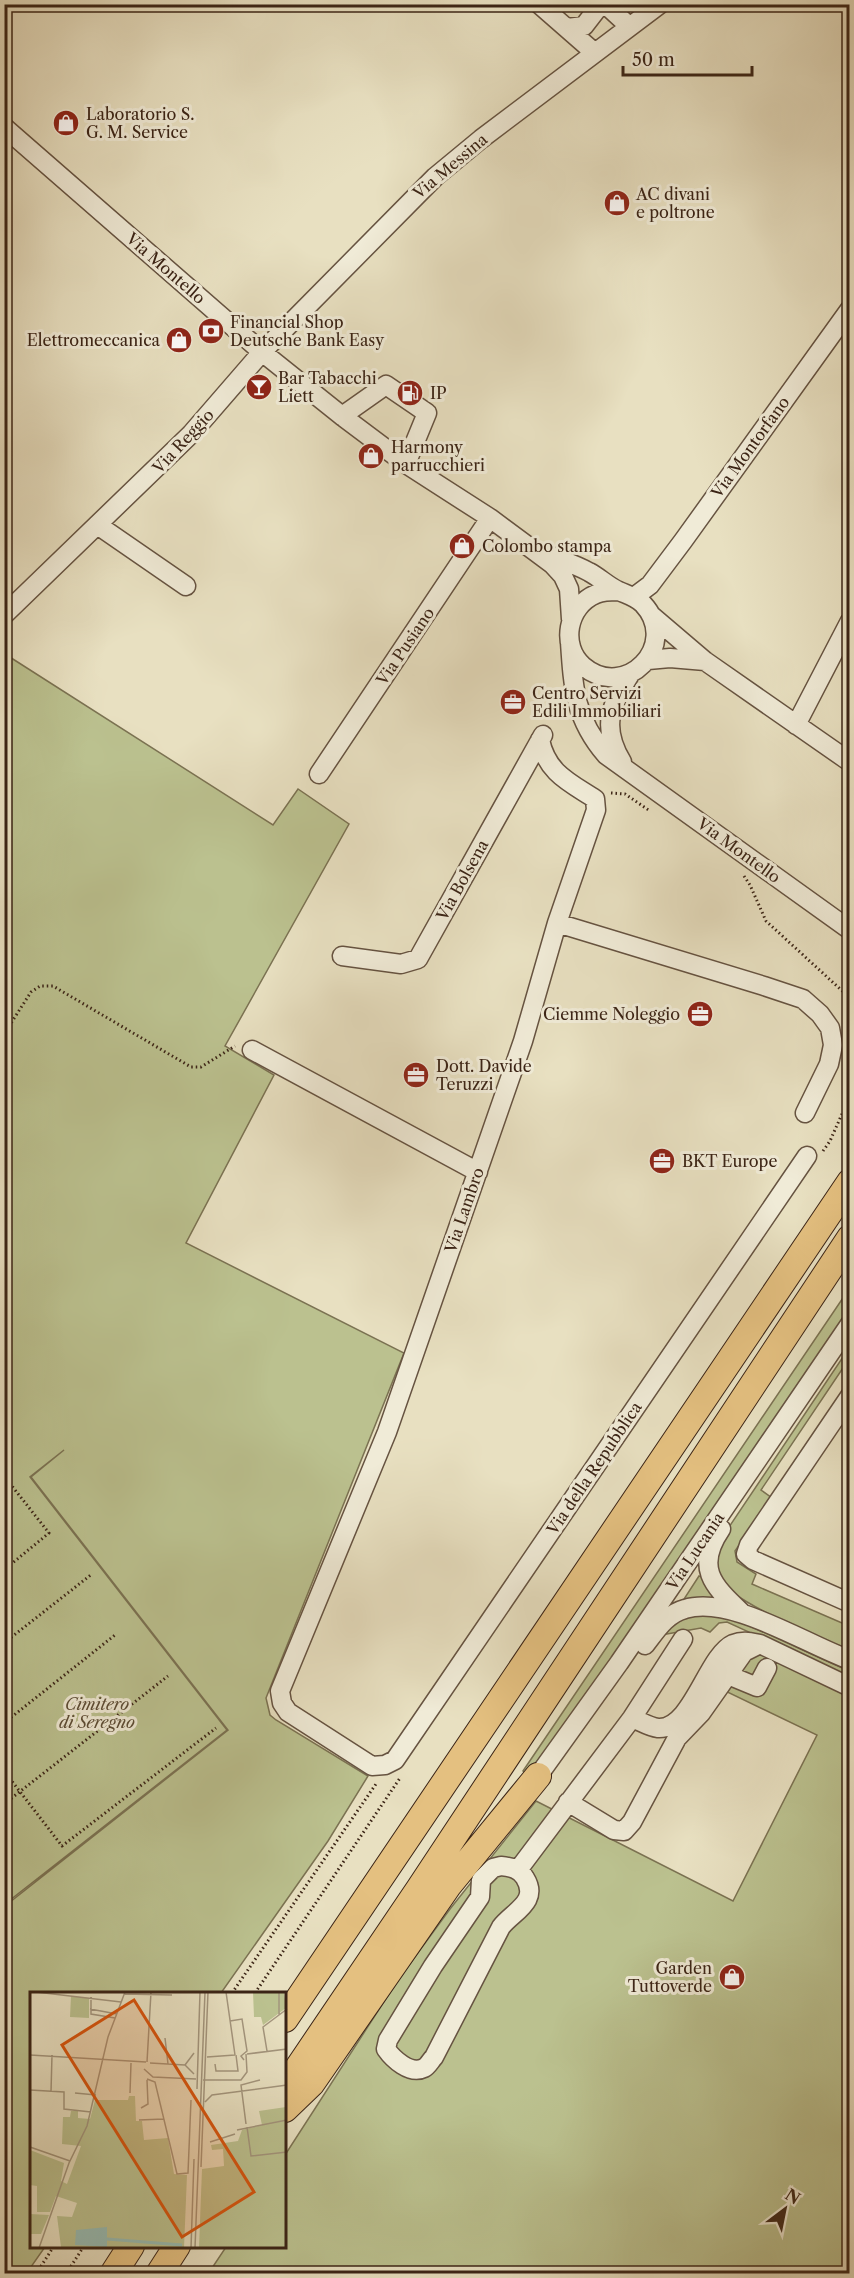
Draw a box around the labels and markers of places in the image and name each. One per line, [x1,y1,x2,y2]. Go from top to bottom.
place label: Laboratorio S. G. M. Service [86,104,194,142]
shop icon: Laboratorio S. G. M. Service [51,108,81,138]
place label: AC divani e poltrone [635,184,715,222]
shop icon: AC divani e poltrone [602,188,632,218]
place label: Financial Shop Deutsche Bank Easy [230,312,385,350]
bank icon: Financial Shop Deutsche Bank Easy [196,316,226,346]
shop icon: Elettromeccanica [164,325,194,355]
place label: Elettromeccanica [27,330,161,350]
place label: Bar Tabacchi Liett [278,368,377,406]
bar icon: Bar Tabacchi Liett [244,372,274,402]
fuel station icon: IP [395,378,425,408]
place label: IP [430,383,447,403]
place label: Harmony parrucchieri [391,437,485,475]
shop icon: Harmony parrucchieri [356,441,386,471]
shop icon: Colombo stampa [447,531,477,561]
place label: Colombo stampa [482,536,612,556]
place label: Centro Servizi Edili Immobiliari [532,683,661,721]
office icon: Centro Servizi Edili Immobiliari [498,687,528,717]
office icon: Ciemme Noleggio [685,999,715,1029]
place label: Ciemme Noleggio [543,1004,680,1024]
place label: Dott. Davide Teruzzi [436,1056,532,1094]
office icon: Dott. Davide Teruzzi [401,1060,431,1090]
office icon: BKT Europe [647,1146,677,1176]
place label: BKT Europe [682,1151,777,1171]
place label: Garden Tuttoverde [628,1958,712,1996]
shop icon: Garden Tuttoverde [717,1962,747,1992]

